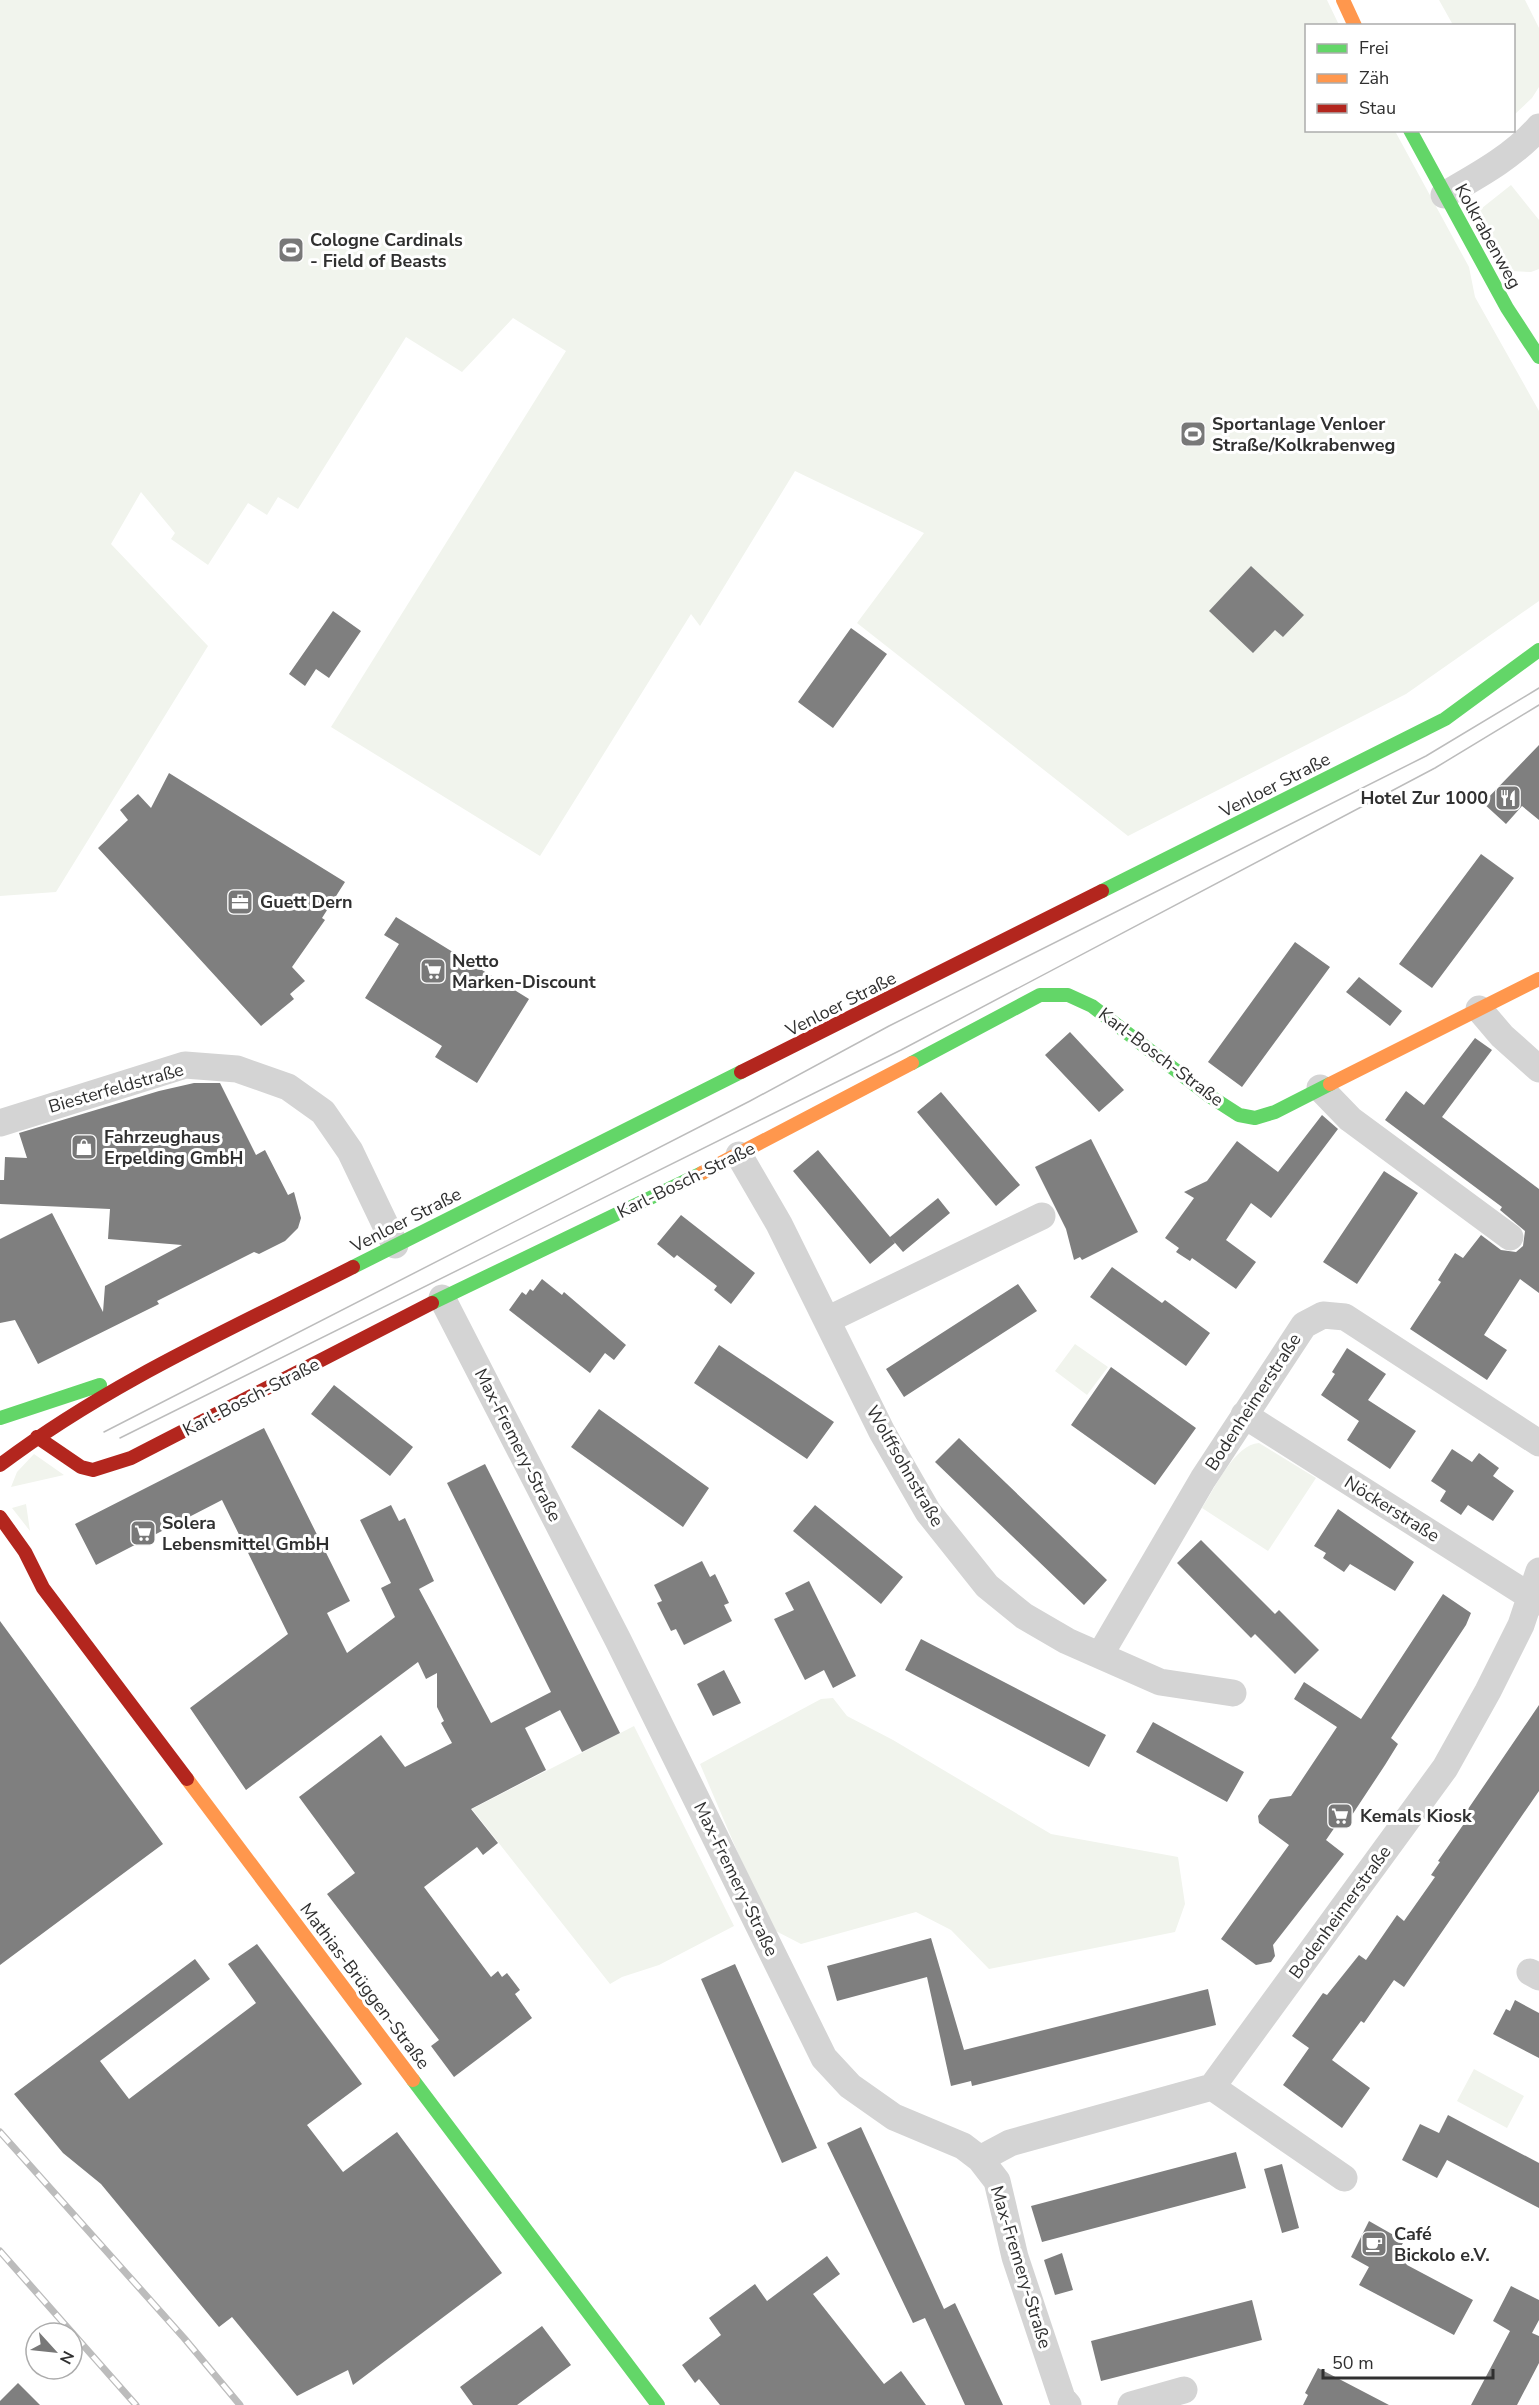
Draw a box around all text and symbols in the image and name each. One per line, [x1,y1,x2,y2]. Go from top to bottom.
legend [1305,24,1515,132]
text: Frei [1359,36,1389,60]
text: Zäh [1359,66,1389,90]
text: Stau [1359,96,1396,120]
street label: Kolkrabenweg [1449,179,1527,293]
place label: Cologne Cardinals - Field of Beasts [310,228,463,273]
sports icon: Cologne Cardinals - Field of Beasts [276,235,306,265]
place label: Sportanlage Venloer Straße/Kolkrabenweg [1212,412,1395,457]
sports icon: Sportanlage Venloer Straße/Kolkrabenweg [1178,419,1208,449]
street label: Venloer Straße [1215,747,1334,824]
restaurant icon: Hotel Zur 1000 [1493,783,1523,813]
place label: Hotel Zur 1000 [1360,786,1488,810]
office icon: Guett Dern [225,887,255,917]
place label: Guett Dern [260,890,353,914]
place label: Netto Marken-Discount [452,949,596,994]
supermarket icon: Netto Marken-Discount [418,956,448,986]
street label: Venloer Straße [781,966,900,1043]
street label: Karl-Bosch-Straße [1094,1002,1228,1112]
street label: Biesterfeldstraße [46,1057,186,1119]
place label: Fahrzeughaus Erpelding GmbH [104,1125,243,1170]
shop icon: Fahrzeughaus Erpelding GmbH [69,1132,99,1162]
street label: Karl-Bosch-Straße [613,1136,759,1224]
street label: Venloer Straße [346,1182,465,1259]
street label: Bodenheimerstraße [1200,1329,1306,1475]
street label: Karl-Bosch-Straße [178,1352,324,1442]
street label: Max-Fremery-Straße [469,1364,567,1526]
street label: Wolffsohnstraße [861,1401,949,1531]
street label: Nöckerstraße [1340,1470,1444,1548]
place label: Solera Lebensmittel GmbH [162,1511,329,1556]
supermarket icon: Solera Lebensmittel GmbH [128,1518,158,1548]
street label: Max-Fremery-Straße [688,1798,784,1960]
supermarket icon: Kemals Kiosk [1325,1801,1355,1831]
place label: Kemals Kiosk [1360,1804,1472,1828]
street label: Bodenheimerstraße [1284,1841,1396,1983]
street label: Mathias-Brüggen-Straße [295,1898,435,2074]
street label: Max-Fremery-Straße [985,2183,1057,2351]
place label: Café Bickolo e.V. [1394,2222,1490,2267]
cafe icon: Café Bickolo e.V. [1359,2229,1389,2259]
north arrow [24,2321,84,2381]
scale bar [1323,2342,1492,2380]
text: N [54,2347,79,2368]
text: 50 m [1332,2351,1374,2375]

